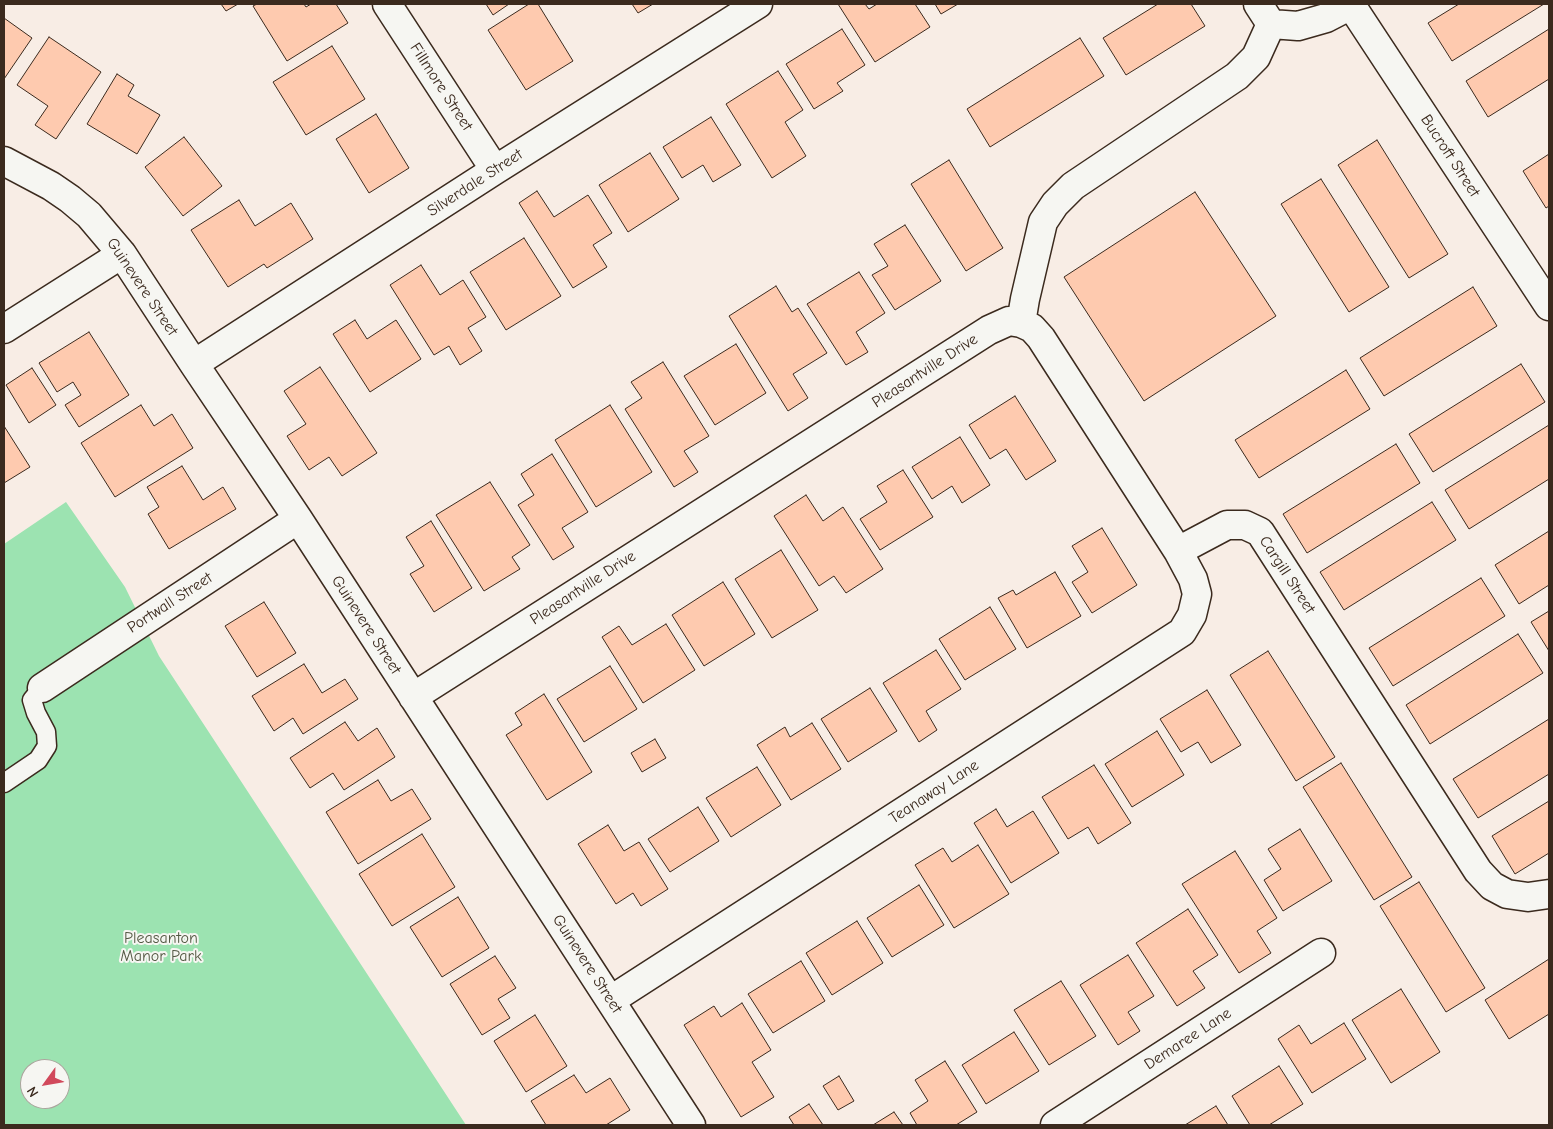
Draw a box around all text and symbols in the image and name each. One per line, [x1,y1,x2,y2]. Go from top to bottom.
street label: Fillmore Street [405,39,477,135]
street label: Bucroft Street [1416,111,1484,201]
street label: Silverdale Street [424,145,526,221]
street label: Guinevere Street [102,234,182,340]
street label: Pleasantville Drive [869,330,981,412]
street label: Cargill Street [1255,533,1319,617]
street label: Pleasantville Drive [527,547,639,629]
street label: Portwall Street [124,568,216,638]
street label: Guinevere Street [327,572,405,678]
street label: Teanaway Lane [885,756,983,828]
street label: Guinevere Street [548,911,626,1017]
park label: Pleasanton Manor Park [120,928,202,966]
street label: Demaree Lane [1141,1004,1235,1074]
north arrow [20,1059,70,1109]
text: N [23,1083,42,1100]

